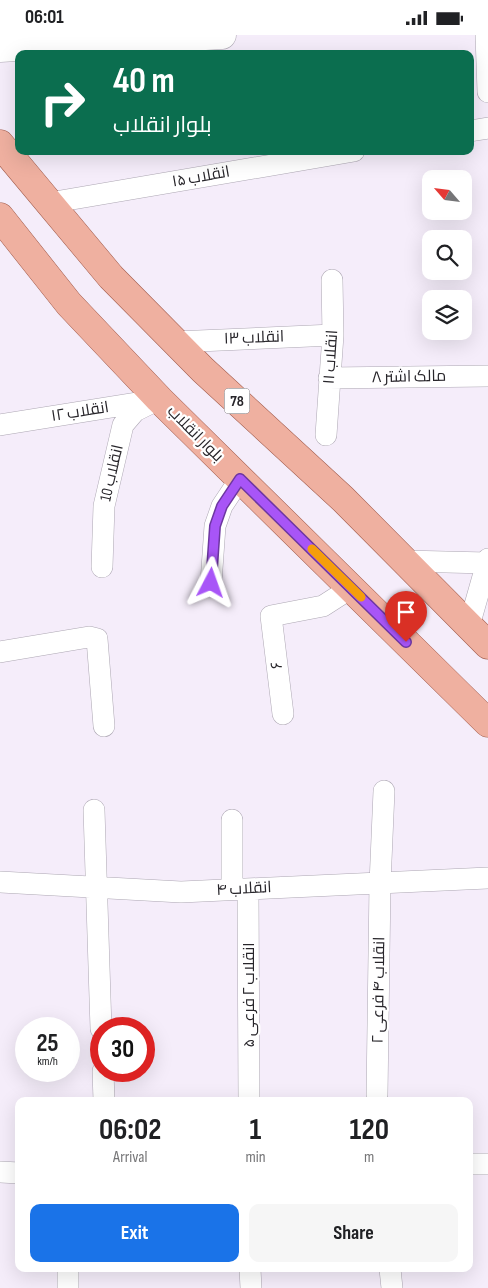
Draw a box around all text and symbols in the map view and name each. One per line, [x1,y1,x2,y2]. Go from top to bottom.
text: 06:01 [25,6,64,29]
text: 40 m [113,60,175,103]
icon: right [30,70,95,135]
text: بلوار انقلاب [113,112,212,139]
street label: انقلاب ۱۵ [171,163,231,191]
north arrow [422,170,472,220]
map controls [422,170,472,340]
button: search [422,230,472,280]
button: layers [422,290,472,340]
street label: انقلاب ۱۳ [223,327,285,349]
street label: انقلاب ۱۱ [320,329,342,385]
street label: مالک اشتر ۸ [372,367,446,387]
road number: 78 [224,389,250,413]
street label: انقلاب ۱۲ [50,398,110,426]
street label: بلوار انقلاب [163,402,227,466]
street label: انقلاب 10 [96,443,128,503]
position arrow [184,556,236,608]
pin [385,591,427,642]
icon: arrive [392,598,420,626]
street label: ۶ [267,660,287,670]
street label: انقلاب ۴ [216,878,272,900]
street label: انقلاب ۴ فرعی ۲ [369,936,389,1044]
street label: انقلاب ۲ فرعی ۵ [240,942,259,1048]
speed limit sign: 30 [90,1017,155,1082]
text: 25 [37,1028,58,1059]
text: km/h [37,1054,58,1069]
text: 06:02 [99,1112,162,1148]
text: 1 [250,1112,261,1148]
text: 120 [349,1112,389,1148]
text: Arrival [113,1148,147,1167]
text: min [245,1148,266,1167]
text: m [364,1148,374,1167]
button: Exit [30,1204,239,1262]
button: Share [249,1204,458,1262]

